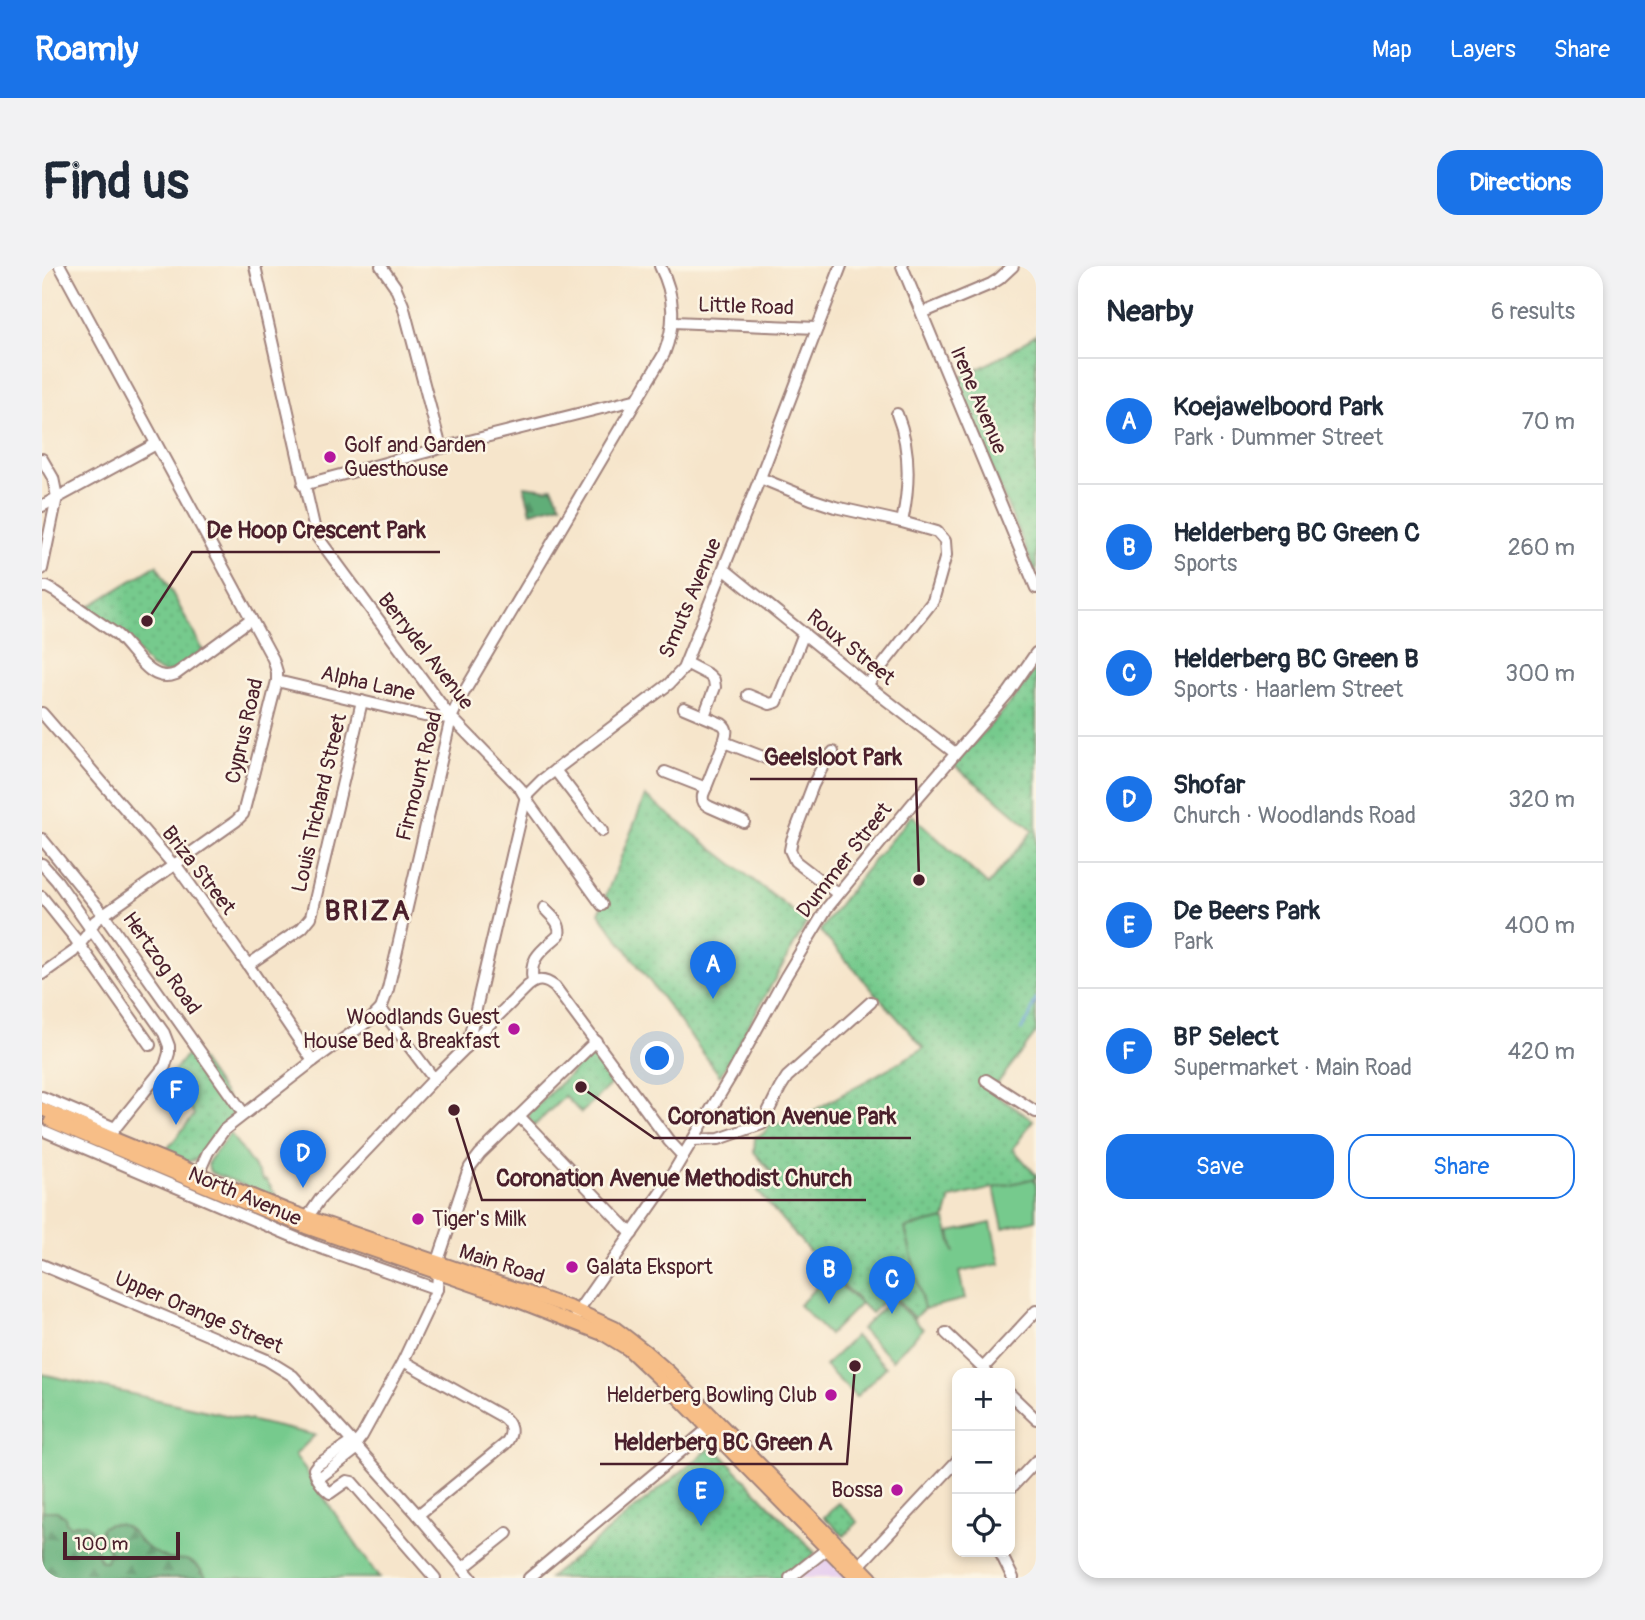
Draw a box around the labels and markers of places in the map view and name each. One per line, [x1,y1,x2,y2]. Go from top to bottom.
place label: Golf and Garden Guesthouse [344,432,486,483]
marker: Golf and Garden Guesthouse [322,449,338,465]
callout: De Hoop Crescent Park [192,508,440,552]
callout: Geelsloot Park [750,735,916,779]
pin: A [690,941,736,999]
place label: Woodlands Guest House Bed & Breakfast [303,1004,501,1055]
marker: Woodlands Guest House Bed & Breakfast [506,1021,522,1037]
pin: F [153,1067,199,1125]
callout: Coronation Avenue Park [654,1094,911,1138]
pin: D [280,1130,326,1188]
callout: Coronation Avenue Methodist Church [482,1156,866,1200]
place label: Tiger's Milk [432,1206,527,1233]
marker: Tiger's Milk [410,1211,426,1227]
pin: B [806,1246,852,1304]
place label: Galata Eksport [586,1254,713,1281]
pin: C [869,1256,915,1314]
marker: Galata Eksport [564,1259,580,1275]
place label: Helderberg Bowling Club [606,1382,817,1409]
marker: Helderberg Bowling Club [823,1387,839,1403]
callout: Helderberg BC Green A [600,1420,847,1464]
pin: E [678,1468,724,1526]
place label: Bossa [831,1477,883,1504]
marker: Bossa [889,1482,905,1498]

